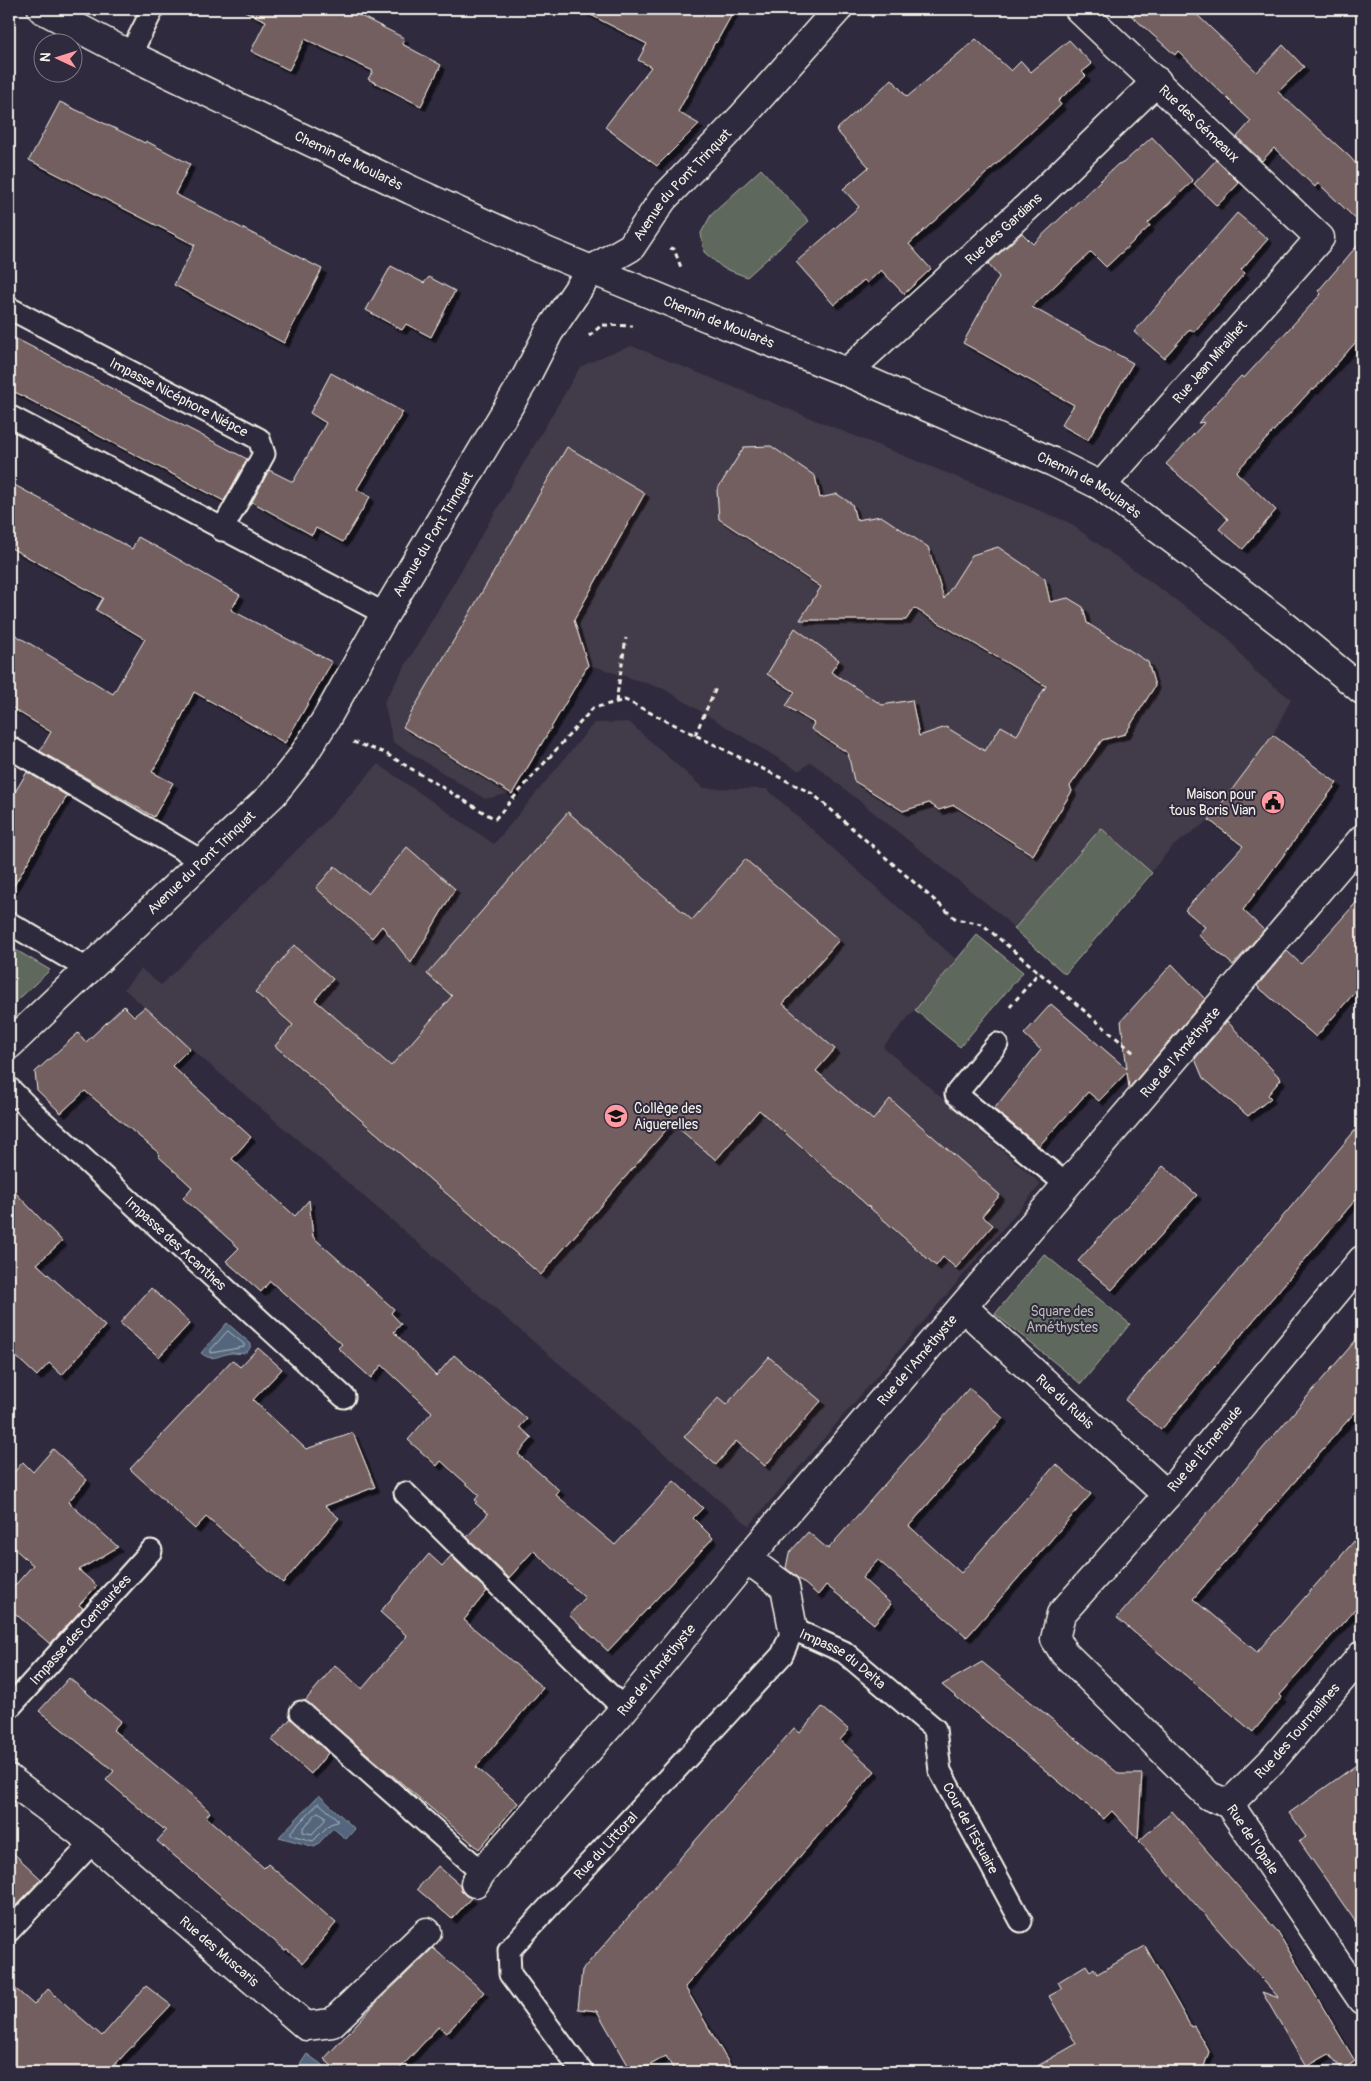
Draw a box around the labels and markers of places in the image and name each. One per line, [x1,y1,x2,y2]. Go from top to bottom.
place label: Maison pour tous Boris Vian [1168,786,1256,819]
public building icon: Maison pour tous Boris Vian [1260,789,1286,815]
place label: Collège des Aiguerelles [634,1100,702,1133]
school or university icon: Collège des Aiguerelles [603,1103,629,1129]

